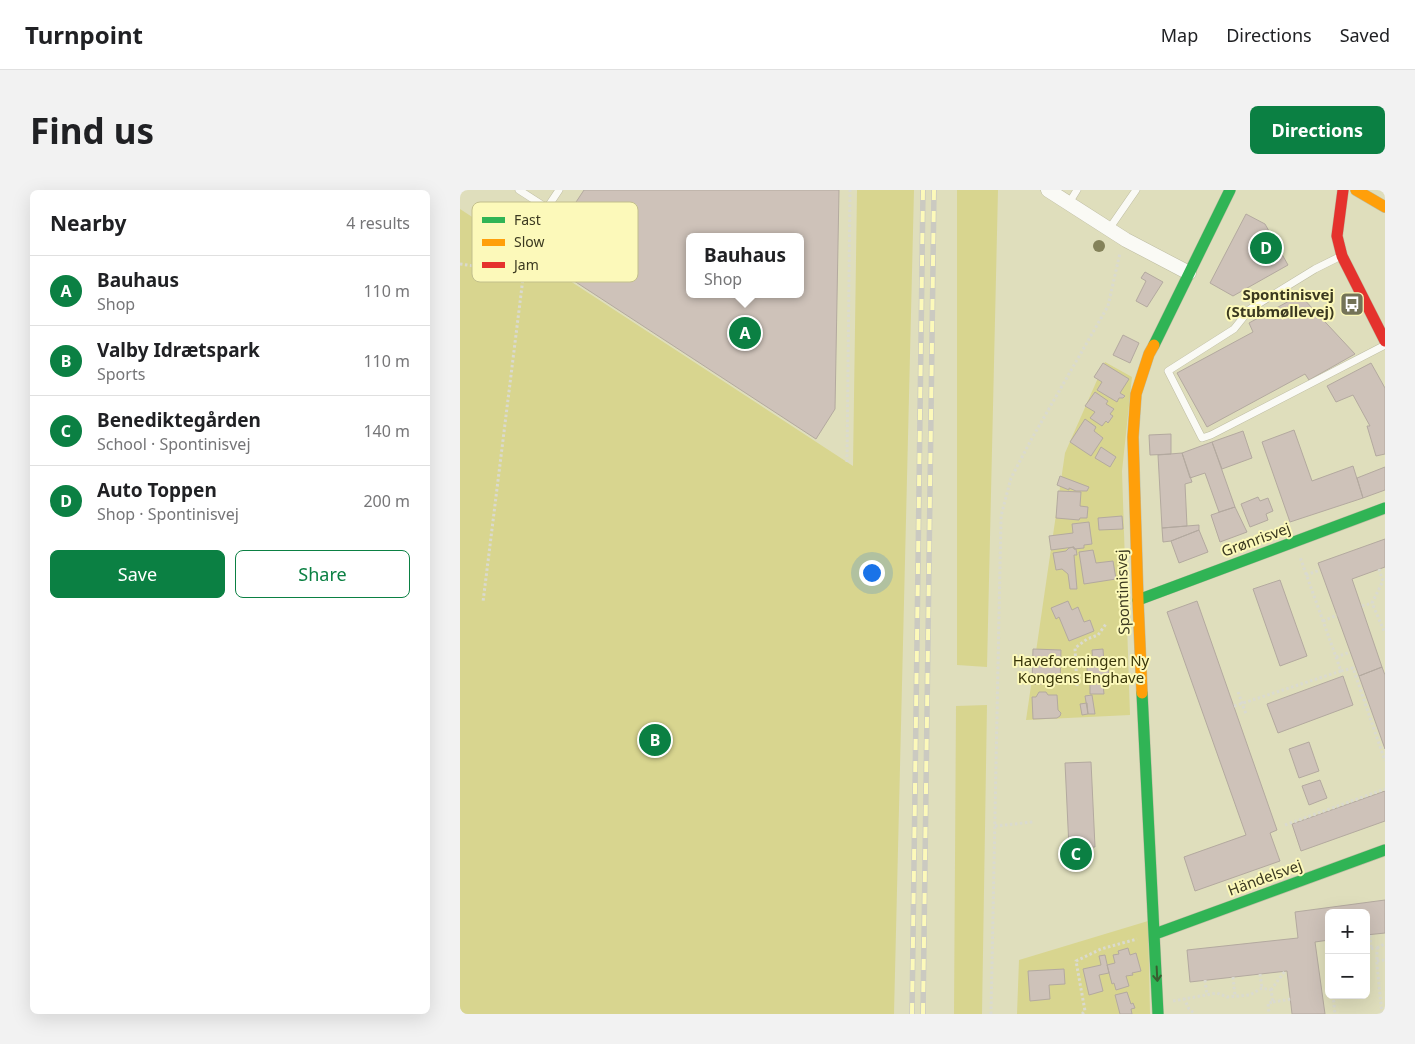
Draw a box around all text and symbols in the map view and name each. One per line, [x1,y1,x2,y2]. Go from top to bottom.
text: Turnpoint [25,18,143,51]
text: Map [1161,23,1198,47]
text: Directions [1226,23,1312,47]
text: Saved [1340,23,1390,47]
button: Directions [1250,106,1385,154]
text: Find us [30,107,154,154]
legend [472,202,638,282]
text: Nearby [50,209,126,237]
text: Fast [514,210,541,229]
text: 4 results [346,212,410,234]
pin: D [1250,229,1282,267]
text: Slow [514,232,545,251]
popup [686,233,804,298]
text: Bauhaus [704,242,786,268]
text: Jam [512,255,539,274]
text: Bauhaus [97,267,179,293]
text: Shop [704,268,742,290]
text: A [60,280,72,302]
text: 110 m [363,280,410,302]
place label: Spontinisvej (Stubmøllevej) [1226,284,1334,321]
bus stop icon: Spontinisvej (Stubmøllevej) [1339,291,1365,317]
text: Shop [97,293,135,315]
pin: A [729,314,761,352]
text: Valby Idrætspark [97,337,260,363]
text: B [61,350,71,372]
text: 110 m [363,350,410,372]
text: Sports [97,363,145,385]
text: Benediktegården [97,407,261,433]
text: C [61,420,71,442]
text: 140 m [363,420,410,442]
text: School · Spontinisvej [97,433,251,455]
text: Auto Toppen [97,477,217,503]
text: D [60,490,72,512]
text: 200 m [363,490,410,512]
text: Shop · Spontinisvej [97,503,239,525]
street label: Grønrisvej [1218,517,1293,561]
street label: Spontinisvej [1111,549,1133,635]
button: Save [50,550,225,598]
button: Share [235,550,410,598]
your location [859,560,885,586]
park label: Haveforeningen Ny Kongens Enghave [1013,650,1150,687]
pin: B [639,721,671,759]
pin: C [1060,835,1092,873]
street label: Händelsvej [1225,854,1304,900]
map controls [1325,909,1370,999]
button: + [1325,909,1370,954]
button: − [1325,954,1370,999]
one-way arrow [1152,966,1161,982]

